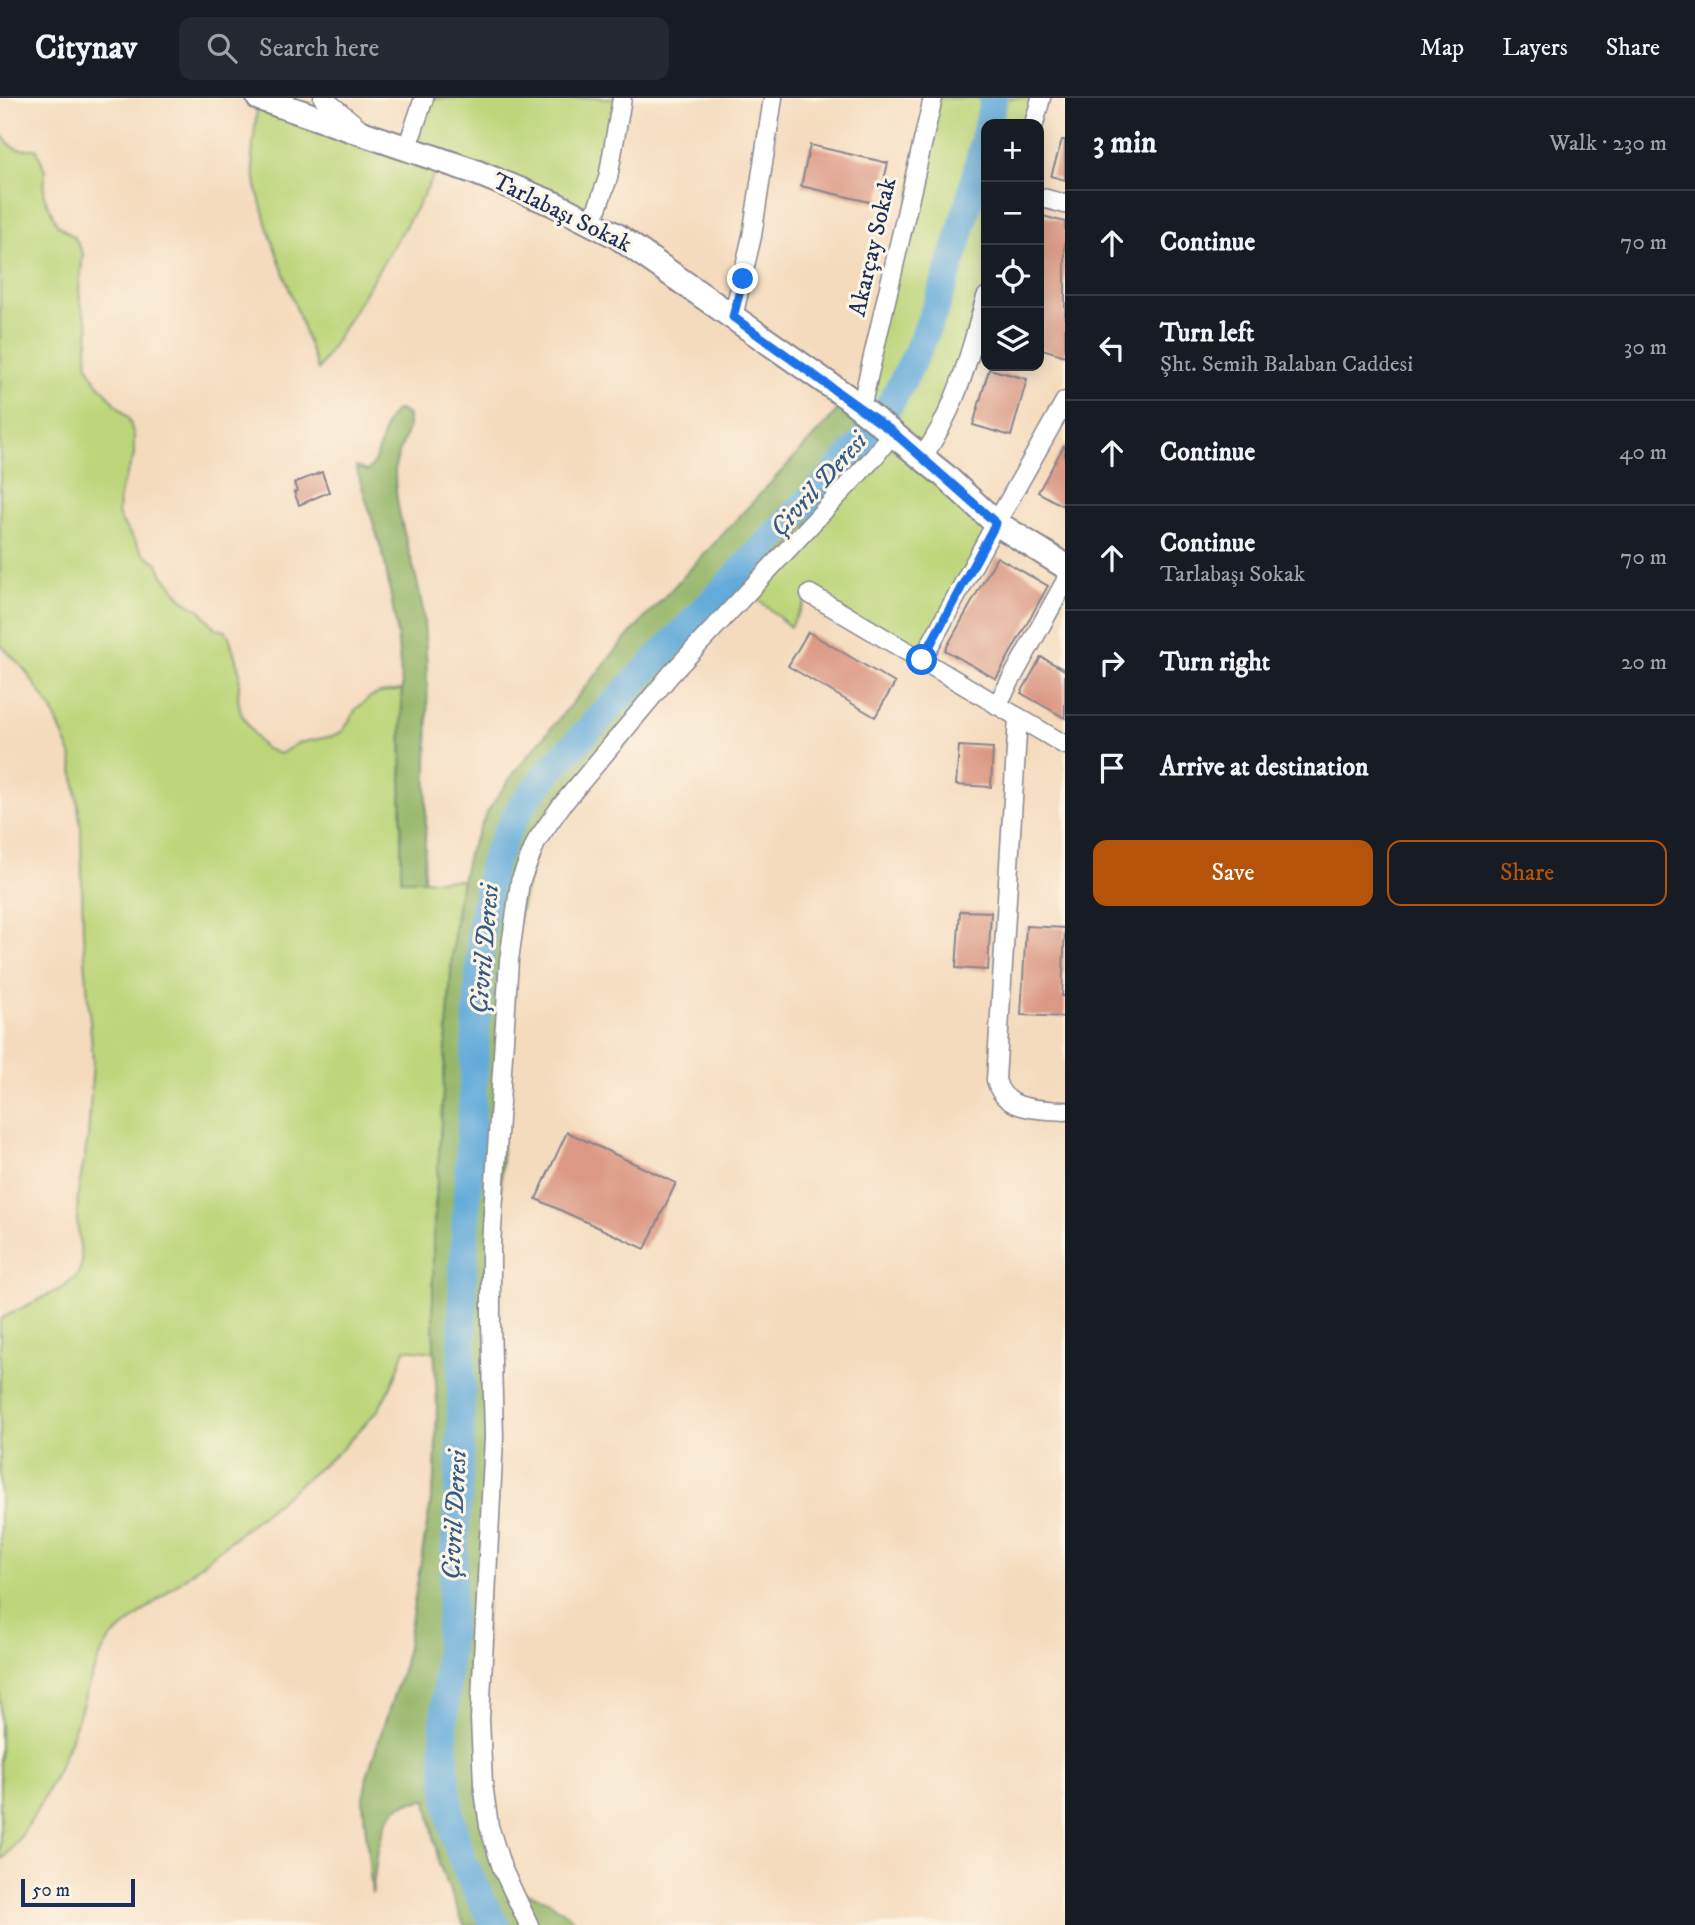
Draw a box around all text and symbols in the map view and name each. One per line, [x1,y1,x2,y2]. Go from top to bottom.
search box [179,17,669,80]
text: Citynav [35,28,137,69]
icon: search [203,29,241,67]
text: Search here [259,32,379,65]
text: Map [1420,33,1464,63]
text: Layers [1502,33,1568,63]
text: Share [1606,33,1660,63]
map controls [981,119,1044,371]
button: + [981,119,1044,182]
text: 3 min [1093,125,1157,162]
text: Walk · 230 m [1549,129,1667,158]
street label: Tarlabaşı Sokak [487,166,637,260]
street label: Akarçay Sokak [842,175,904,319]
button: − [981,182,1044,245]
icon: ahead [1093,224,1131,262]
text: Continue [1160,226,1255,259]
text: 70 m [1620,228,1667,257]
button: locate [981,245,1044,308]
route end [727,263,758,294]
button: layers [981,308,1044,371]
text: Turn left [1160,317,1254,350]
icon: left [1093,329,1131,367]
text: 30 m [1624,333,1667,362]
text: Şht. Semih Balaban Caddesi [1160,350,1413,379]
water label: Çivril Deresi [763,424,876,544]
icon: ahead [1093,434,1131,472]
text: Continue [1160,436,1255,469]
text: 40 m [1619,438,1667,467]
text: Continue [1160,527,1255,560]
icon: ahead [1093,539,1131,577]
text: 70 m [1620,543,1667,572]
text: Tarlabaşı Sokak [1160,560,1305,589]
route start [906,644,937,675]
icon: right [1093,644,1131,682]
text: Turn right [1160,646,1270,679]
text: 20 m [1621,648,1667,677]
icon: arrive [1093,749,1131,787]
text: Arrive at destination [1160,751,1369,784]
button: Save [1093,840,1373,906]
button: Share [1387,840,1667,906]
water label: Çivril Deresi [463,881,507,1015]
water label: Çivril Deresi [435,1447,475,1581]
scale bar [21,1876,135,1908]
text: 50 m [32,1879,70,1902]

